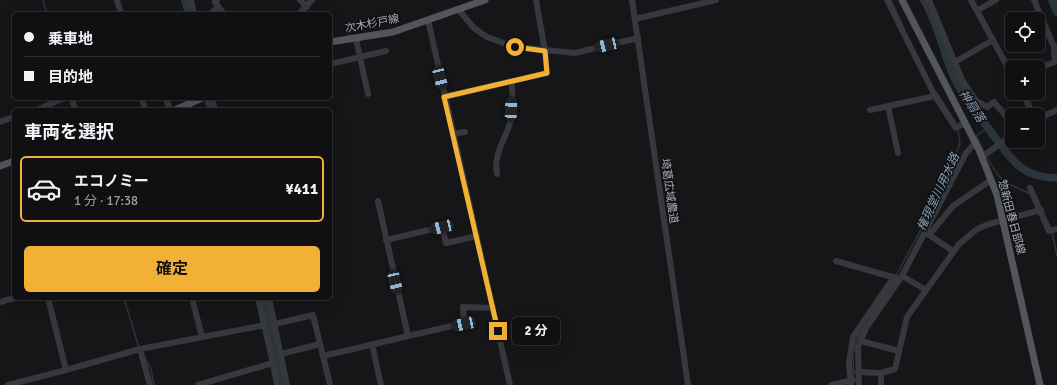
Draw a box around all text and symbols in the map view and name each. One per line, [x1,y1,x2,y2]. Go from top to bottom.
street label: 次木杉戸線 [344,12,400,35]
map controls [1005,12,1045,148]
button: locate [1005,12,1045,52]
text: 乗車地 [48,30,93,48]
car [594,36,620,54]
route start [506,38,524,56]
button: + [1005,60,1045,100]
car [431,65,449,91]
text: 目的地 [48,68,93,86]
water label: 神扇落 [955,87,989,127]
car [505,97,517,121]
button: − [1005,108,1045,148]
text: 車両を選択 [24,121,114,143]
water label: 権現堂川用水路 [914,150,963,233]
street label: 埼葛広域農道 [658,157,681,225]
icon: car [26,171,62,207]
text: エコノミー [74,172,149,190]
street label: 惣新田春日部線 [995,178,1028,256]
text: ¥411 [286,180,318,198]
text: 1 分 · 17:38 [74,193,138,209]
car [429,218,455,236]
button: 確定 [24,246,320,292]
car [386,269,404,295]
car [451,316,477,332]
callout: 2 分 [512,317,560,345]
route end [489,322,507,340]
text: 2 分 [525,323,547,339]

